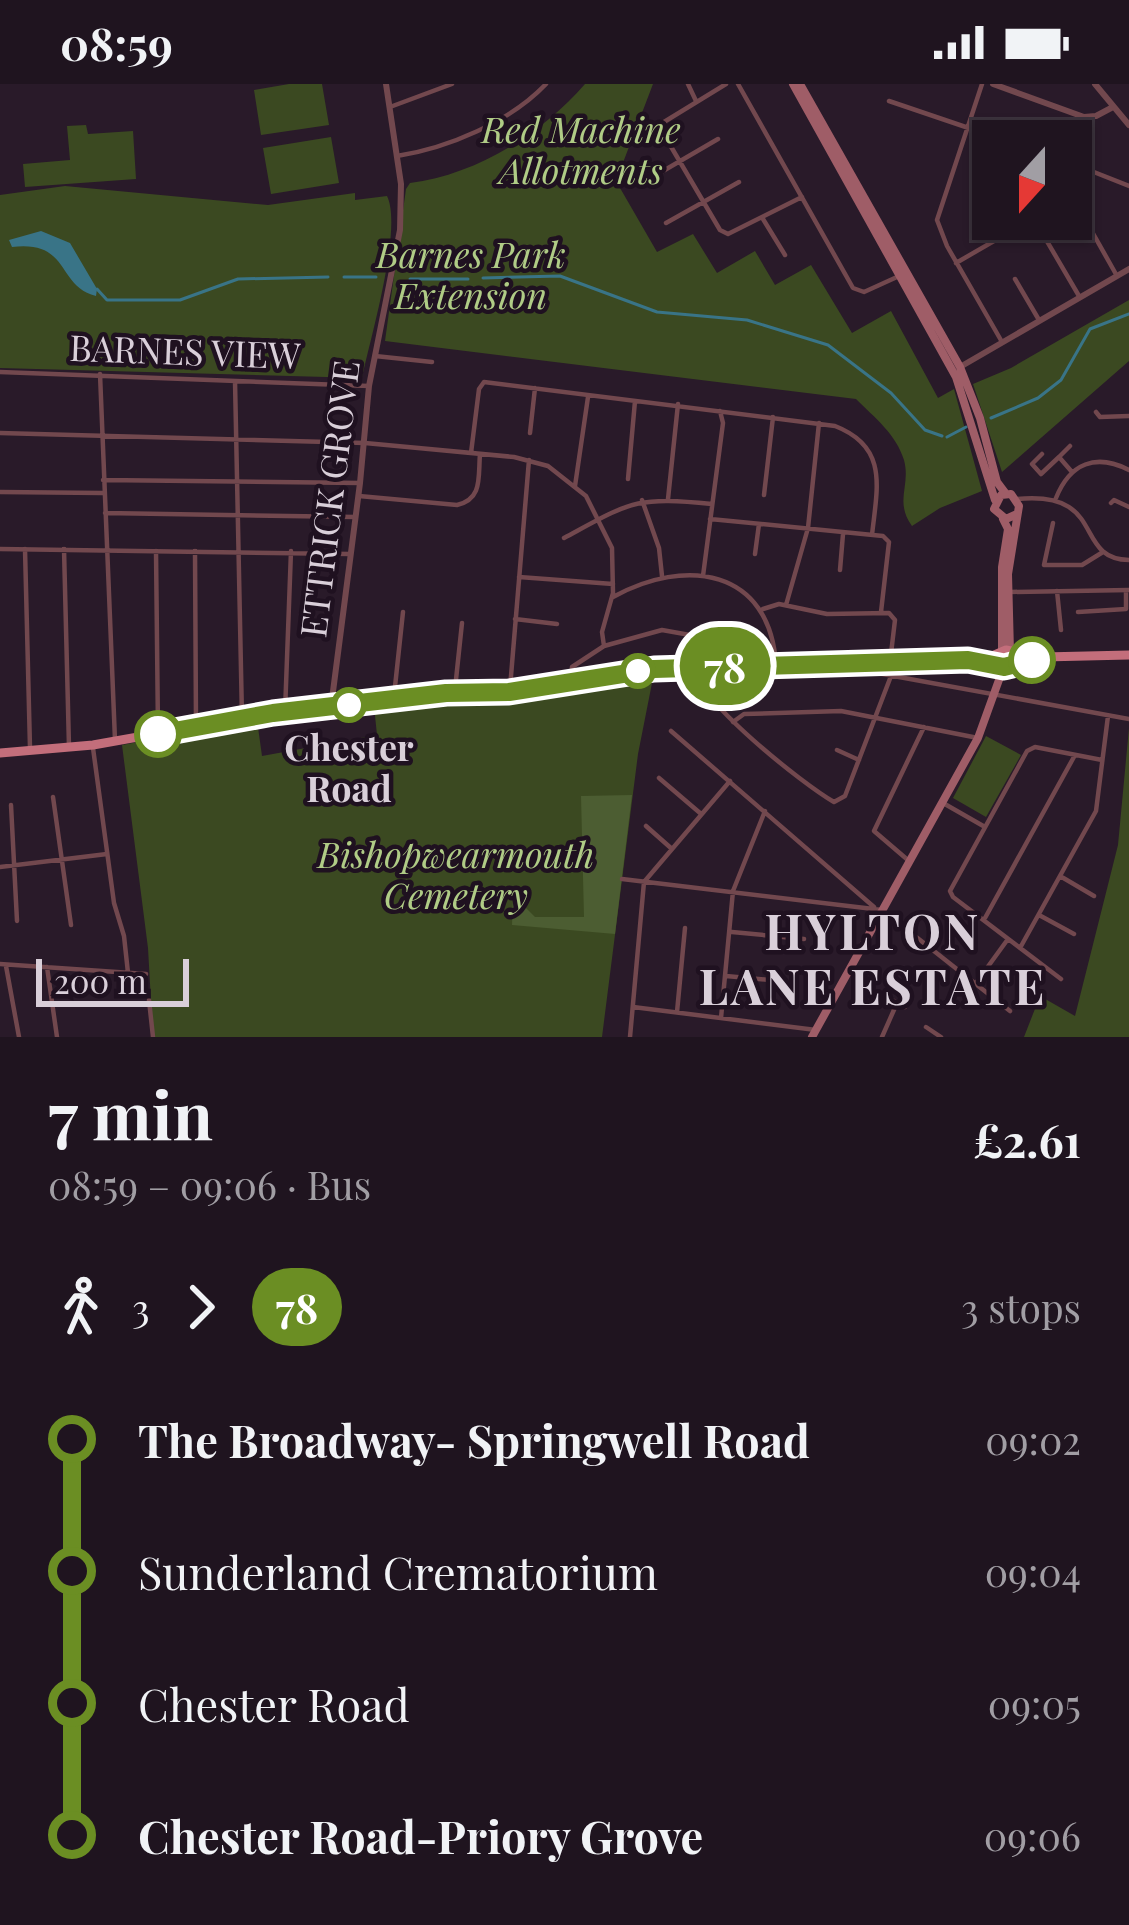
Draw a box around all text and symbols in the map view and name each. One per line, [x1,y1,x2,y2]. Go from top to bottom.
text: 08:59 [60,12,173,72]
park label: Red Machine Allotments [479,104,681,193]
north arrow [972,120,1092,240]
map controls [972,120,1092,240]
park label: Barnes Park Extension [374,229,566,318]
street label: BARNES VIEW [69,322,302,378]
street label: ETTRICK GROVE [287,358,369,640]
line badge: 78 [671,627,779,705]
text: 78 [704,638,746,694]
unlabelled marker [1010,638,1054,682]
unlabelled marker [622,655,654,687]
marker: Chester Road [333,689,365,721]
unlabelled marker [136,712,180,756]
place label: Chester Road [284,722,414,811]
park label: Bishopwearmouth Cemetery [316,829,594,918]
district label: HYLTON LANE ESTATE [699,898,1047,1017]
scale bar [36,953,189,1006]
text: 200 m [54,958,147,1002]
text: 7 min [48,1069,213,1157]
text: £2.61 [973,1109,1081,1169]
text: 08:59 – 09:06 · Bus [48,1158,371,1210]
icon: walk [48,1274,114,1340]
icon: forward [168,1274,234,1340]
text: 78 [276,1279,318,1335]
text: 3 [132,1281,150,1333]
text: 3 stops [961,1281,1081,1333]
text: The Broadway- Springwell Road [138,1409,810,1469]
text: 09:02 [985,1413,1081,1465]
text: Sunderland Crematorium [138,1541,658,1601]
text: 09:04 [985,1545,1081,1597]
text: Chester Road [138,1673,410,1733]
text: 09:05 [988,1677,1081,1729]
text: Chester Road-Priory Grove [138,1805,703,1865]
text: 09:06 [984,1809,1081,1861]

